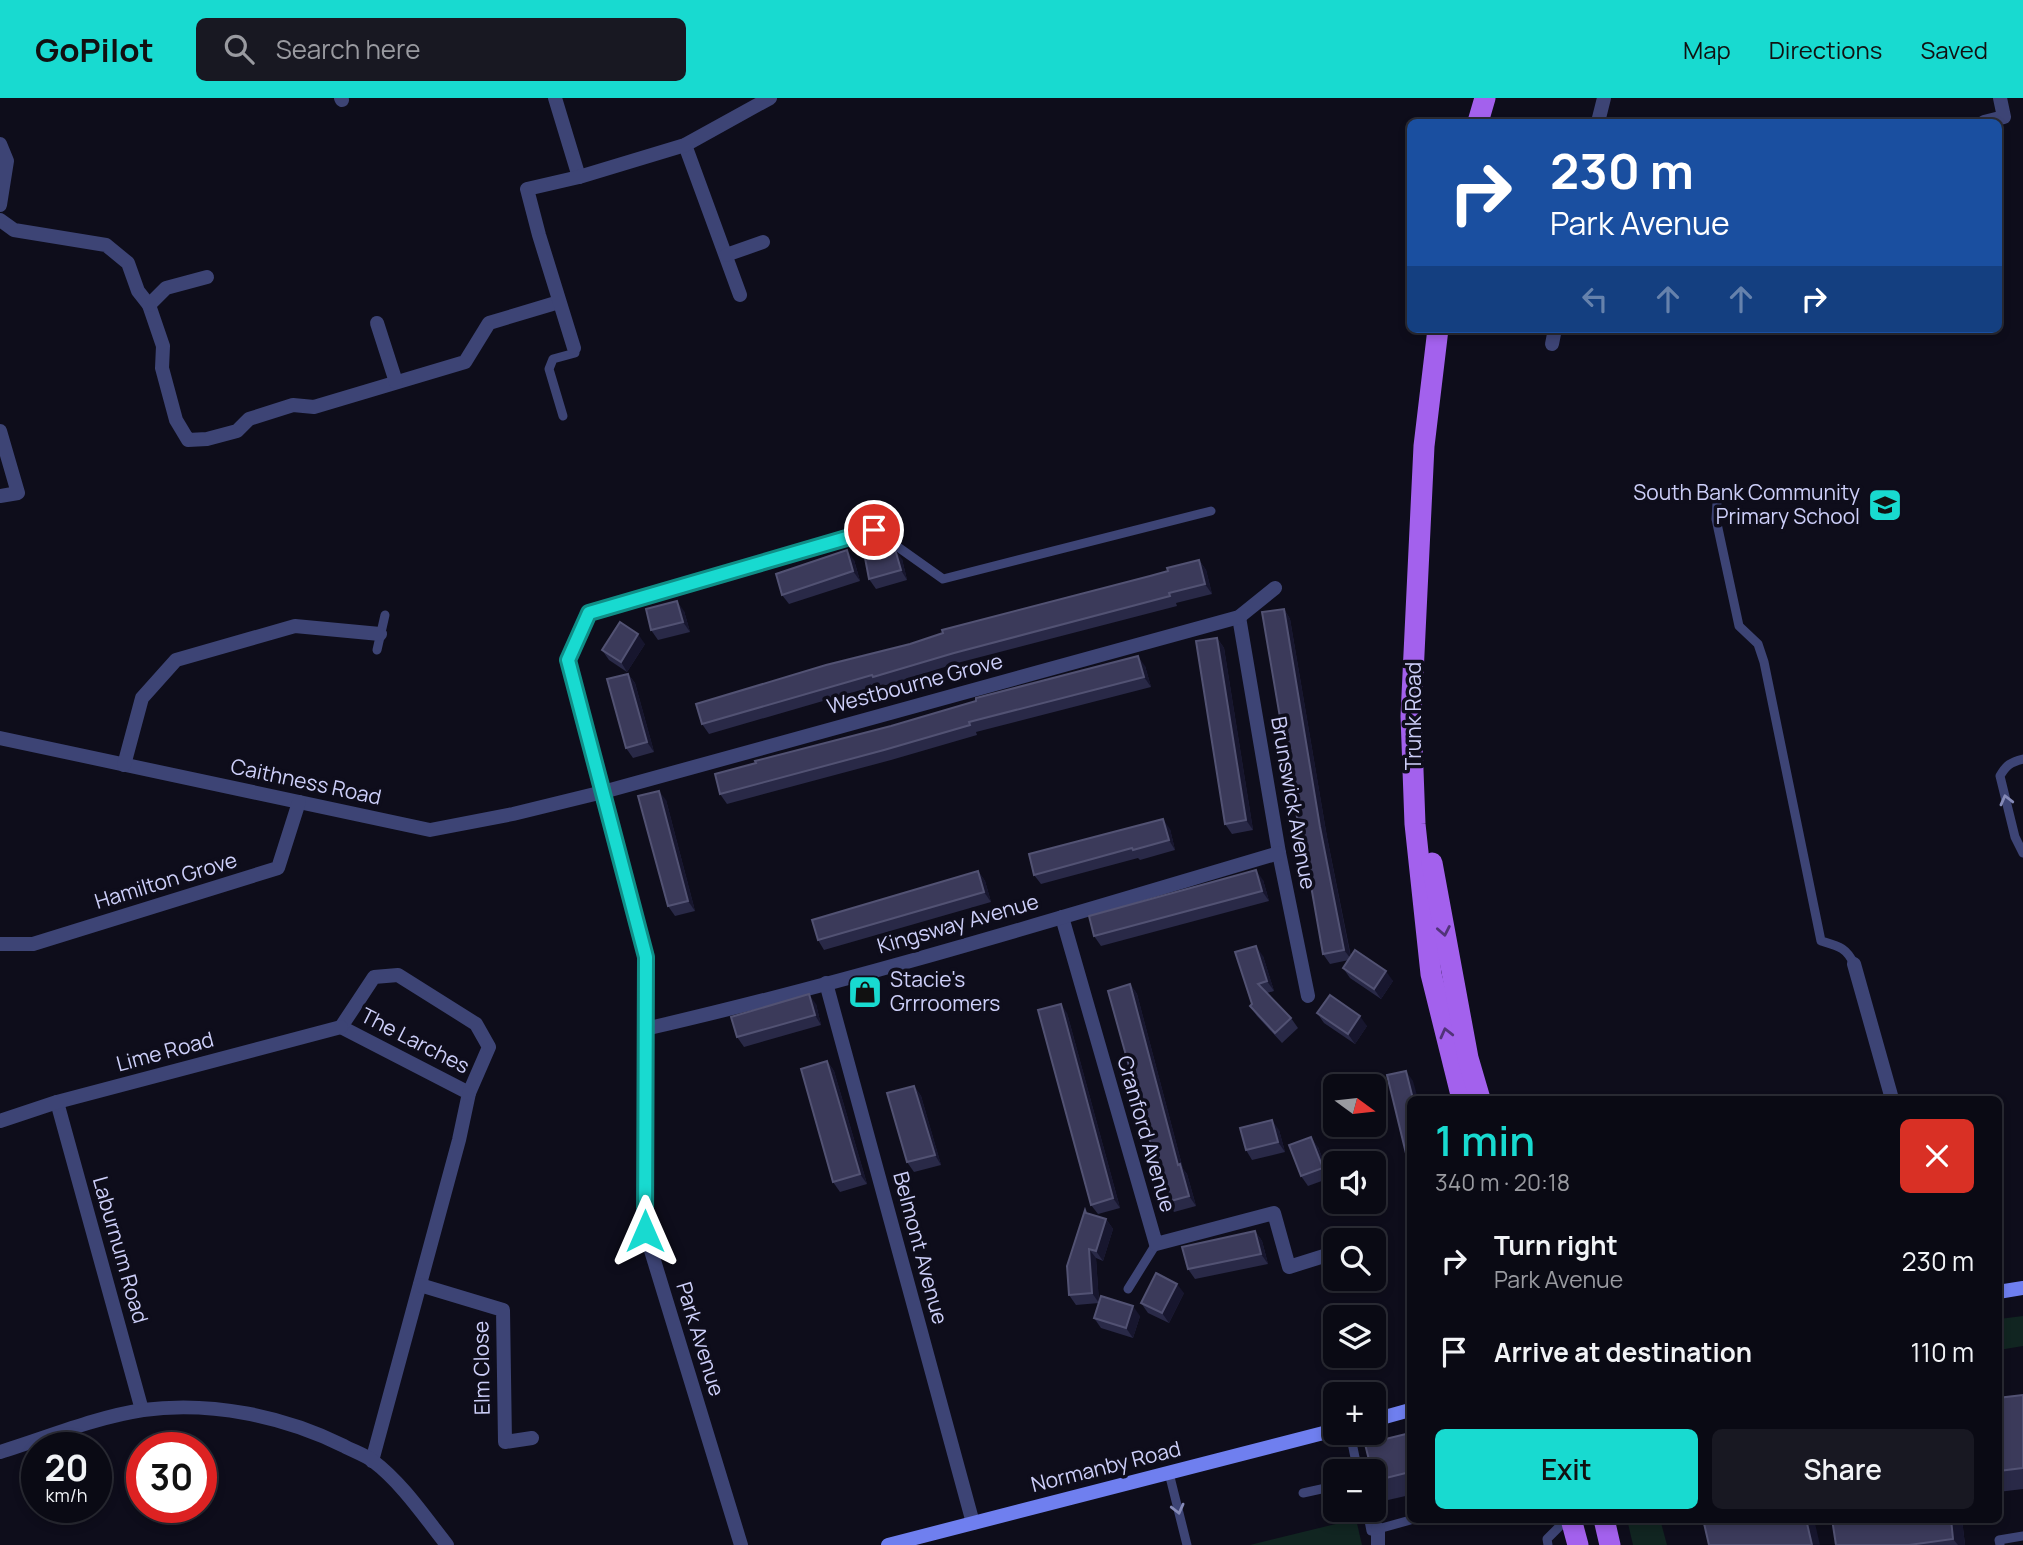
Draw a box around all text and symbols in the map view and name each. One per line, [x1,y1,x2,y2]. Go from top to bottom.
search box [196,18,686,81]
text: GoPilot [35,27,154,72]
icon: search [220,30,258,68]
text: Search here [276,31,420,67]
text: Map [1683,33,1731,66]
text: Directions [1769,33,1882,66]
text: Saved [1920,33,1988,66]
text: 230 m [1550,137,1694,204]
icon: right [1435,147,1526,238]
text: Park Avenue [1550,201,1730,245]
icon: left [1576,280,1614,318]
icon: ahead [1649,280,1687,318]
icon: ahead [1722,280,1760,318]
icon: right [1795,280,1833,318]
place label: South Bank Community Primary School [1633,478,1860,530]
school or university icon: South Bank Community Primary School [1866,486,1904,524]
pin [844,500,904,560]
icon: arrive [855,511,893,549]
street label: Westbourne Grove [824,646,1006,720]
street label: Trunk Road [1399,662,1427,770]
street label: Brunswick Avenue [1265,714,1323,892]
street label: Caithness Road [228,751,384,811]
one-way arrow [2000,795,2014,807]
street label: Hamilton Grove [91,845,240,915]
street label: Kingsway Avenue [874,887,1042,959]
one-way arrow [1436,925,1451,937]
place label: Stacie's Grrroomers [890,965,1000,1017]
shop icon: Stacie's Grrroomers [846,973,884,1011]
street label: The Larches [356,1001,475,1080]
street label: Lime Road [113,1025,216,1077]
one-way arrow [1440,1027,1454,1039]
street label: Cranford Avenue [1111,1052,1183,1215]
north arrow [1323,1074,1386,1138]
map controls [1323,1074,1386,1522]
text: 1 min [1435,1111,1535,1169]
button: close [1900,1119,1974,1193]
button: sound [1323,1151,1386,1214]
text: 340 m · 20:18 [1435,1166,1570,1198]
street label: Belmont Avenue [887,1168,955,1327]
street label: Laburnum Road [87,1173,155,1326]
position arrow [608,1194,682,1268]
text: Turn right [1494,1227,1618,1263]
button: search [1323,1228,1386,1291]
icon: right [1435,1242,1473,1280]
text: 230 m [1902,1243,1974,1279]
text: Park Avenue [1494,1263,1623,1295]
street label: Park Avenue [670,1278,732,1399]
button: layers [1323,1305,1386,1368]
street label: Elm Close [466,1321,496,1415]
icon: arrive [1435,1333,1473,1371]
text: Arrive at destination [1494,1334,1752,1370]
text: 110 m [1911,1334,1974,1370]
button: + [1323,1382,1386,1445]
button: Exit [1435,1429,1698,1509]
button: Share [1712,1429,1974,1509]
speed limit sign: 30 [126,1432,217,1523]
street label: Normanby Road [1028,1434,1183,1498]
text: 20 [45,1444,88,1492]
button: − [1323,1459,1386,1522]
text: km/h [46,1483,87,1507]
one-way arrow [1170,1503,1184,1515]

